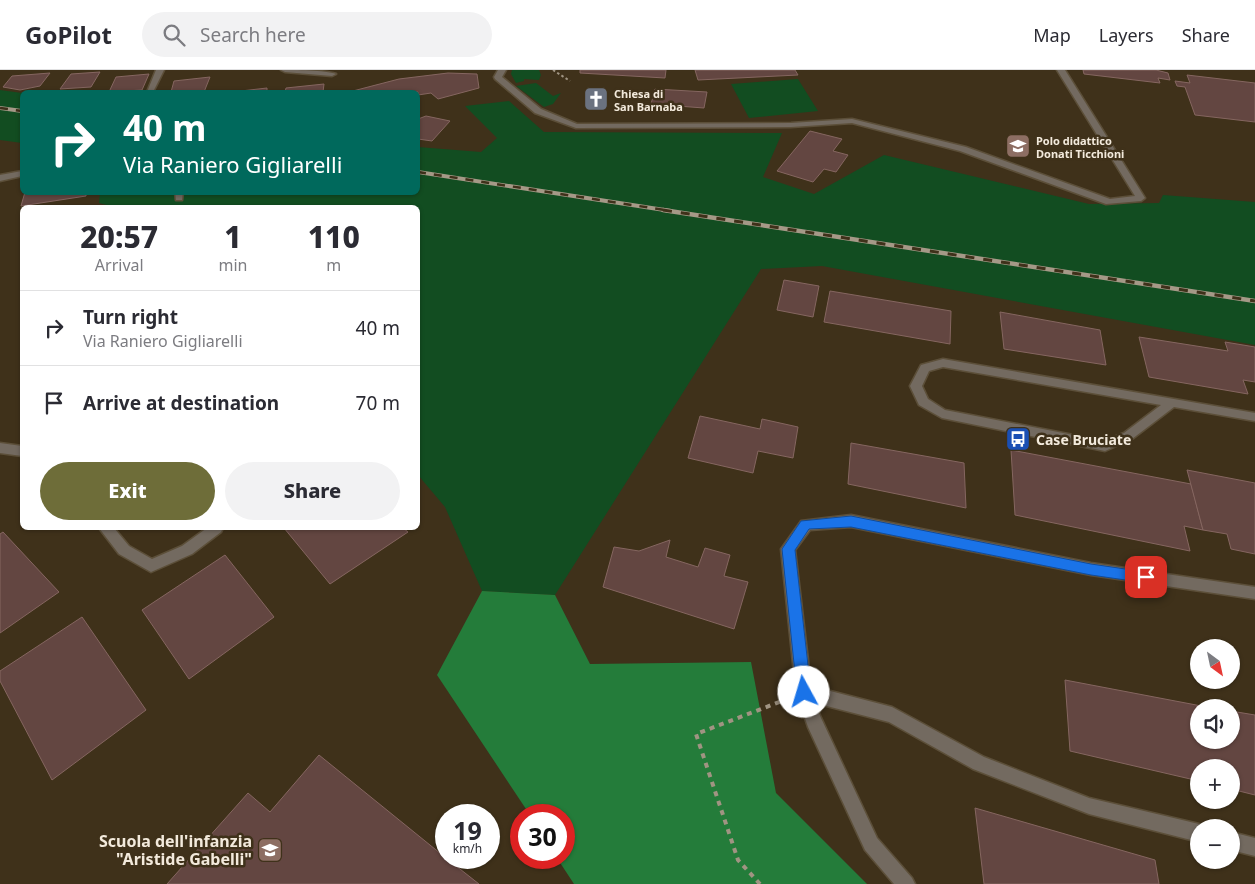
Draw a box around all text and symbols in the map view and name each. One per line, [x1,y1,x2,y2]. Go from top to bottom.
search box [142,12,492,57]
text: GoPilot [25,18,112,51]
icon: search [160,21,188,49]
text: Search here [200,22,306,48]
text: Map [1033,23,1071,47]
text: Layers [1099,23,1154,47]
text: Share [1182,23,1230,47]
church icon: Chiesa di San Barnaba [583,86,609,112]
place label: Chiesa di San Barnaba [614,86,683,114]
text: 40 m [123,104,206,151]
icon: right [40,110,105,175]
school or university icon: Polo didattico Donati Ticchioni [1005,133,1031,159]
place label: Polo didattico Donati Ticchioni [1036,133,1124,161]
text: Via Raniero Gigliarelli [123,149,342,179]
text: 20:57 [80,216,158,257]
text: 1 [224,216,242,257]
text: 110 [308,216,360,257]
text: Arrival [95,254,144,276]
text: min [218,254,247,276]
text: m [326,254,341,276]
text: Turn right [83,304,178,330]
icon: right [40,314,68,342]
text: 40 m [356,315,400,341]
text: Via Raniero Gigliarelli [83,330,243,352]
icon: arrive [40,389,68,417]
text: Arrive at destination [83,390,279,416]
text: 70 m [356,390,400,416]
bus stop icon: Case Bruciate [1005,426,1031,452]
place label: Case Bruciate [1036,430,1131,449]
button: Exit [40,462,215,520]
button: Share [225,462,400,520]
pin [1125,556,1167,598]
icon: arrive [1132,563,1160,591]
north arrow [1190,639,1240,689]
map controls [1190,639,1240,869]
position arrow [777,665,829,717]
button: sound [1190,699,1240,749]
button: + [1190,759,1240,809]
speed limit sign: 30 [510,804,575,869]
text: 19 [453,813,482,847]
button: − [1190,819,1240,869]
place label: Scuola dell'infanzia "Aristide Gabelli" [99,830,252,870]
school or university icon: Scuola dell'infanzia "Aristide Gabelli" [257,837,283,863]
text: km/h [453,840,482,857]

